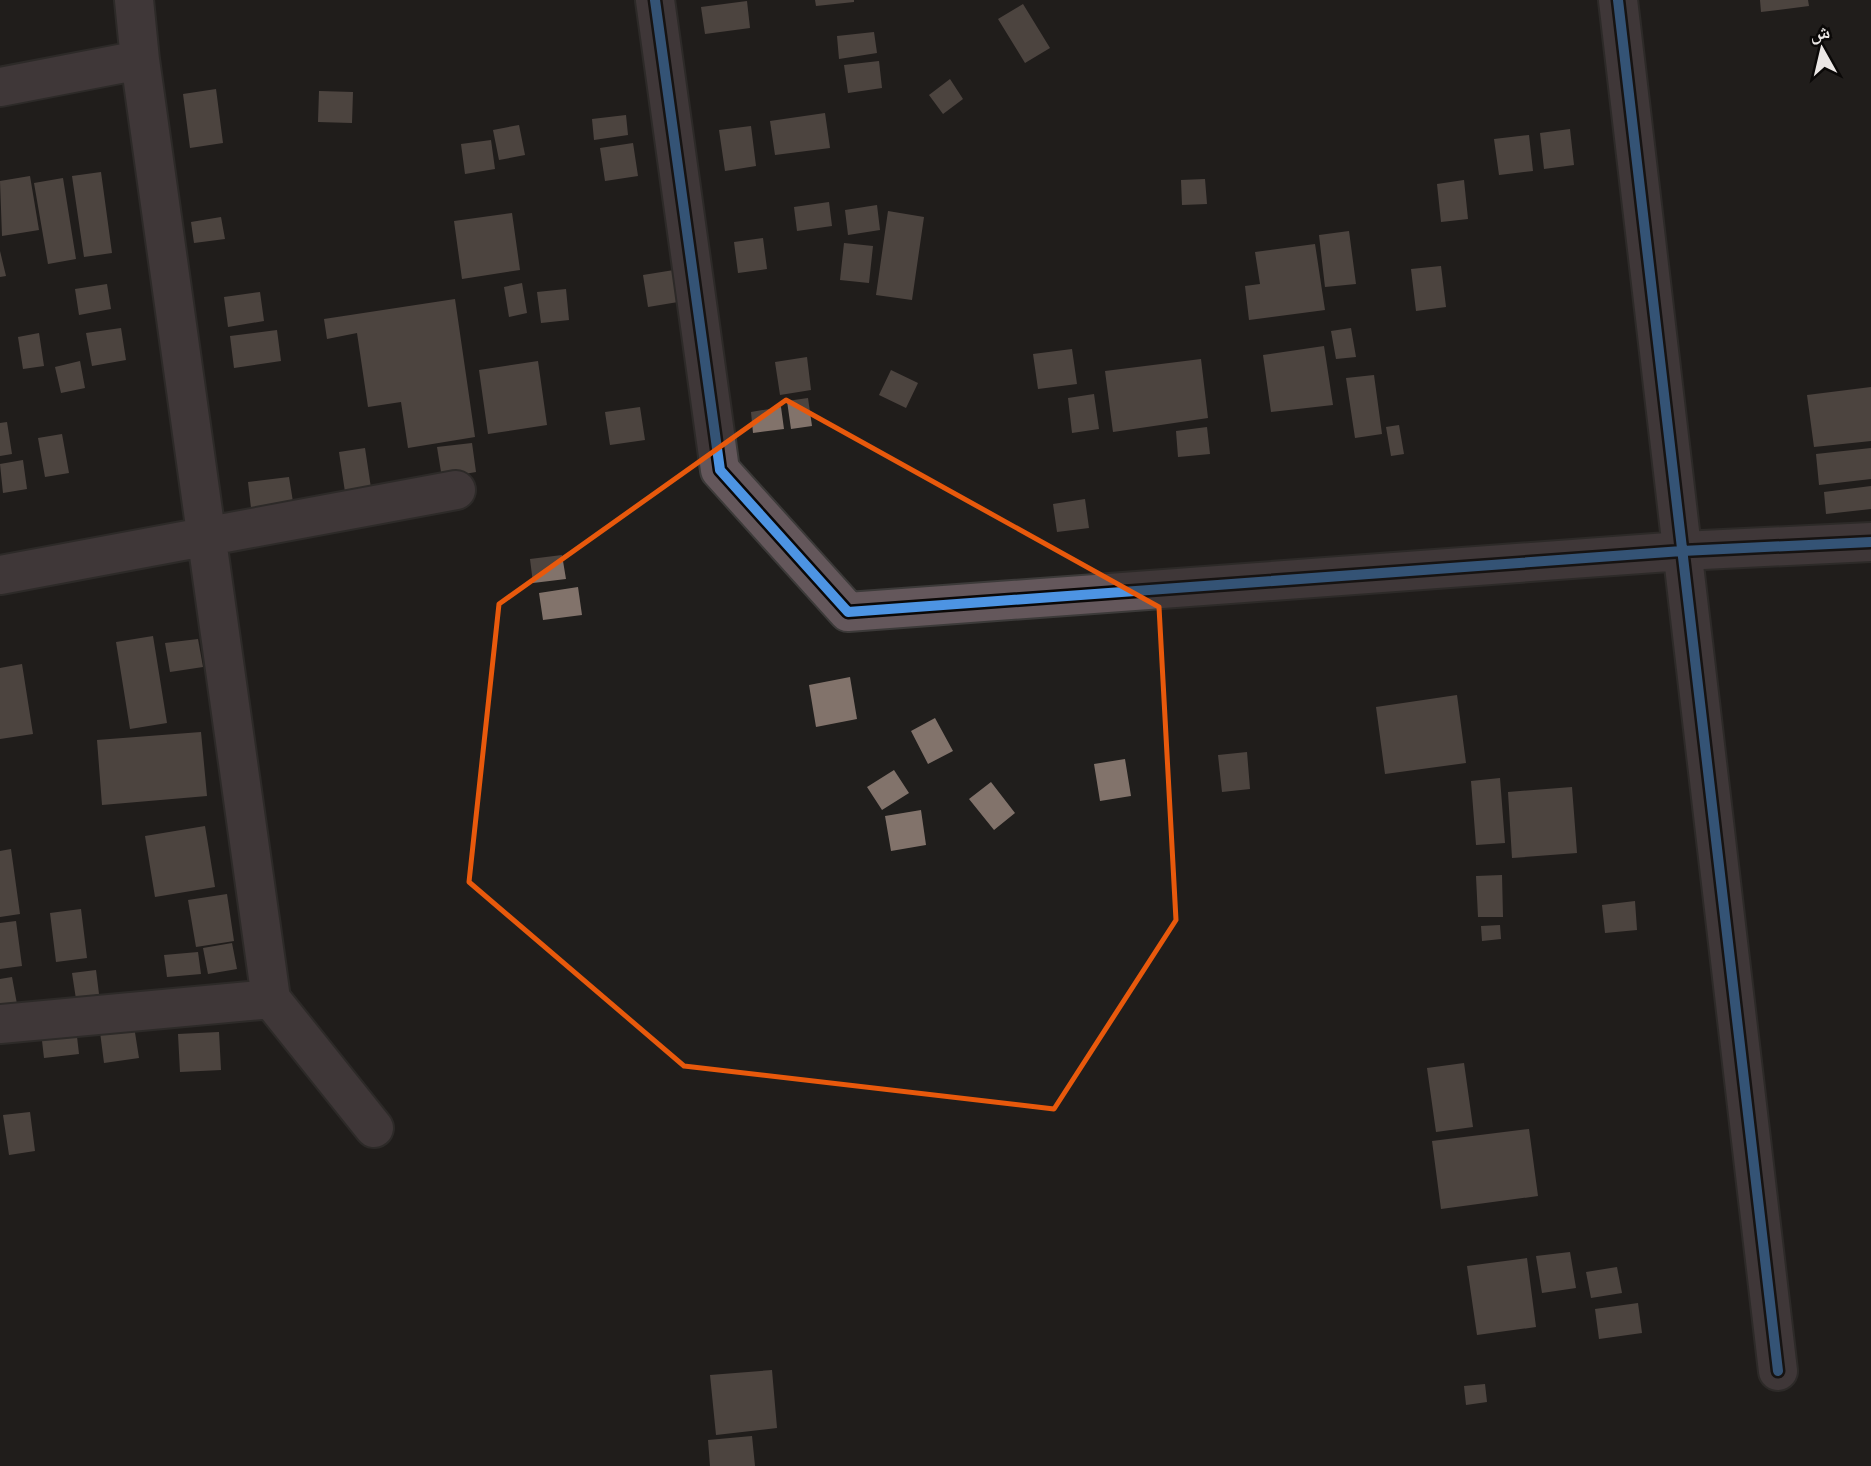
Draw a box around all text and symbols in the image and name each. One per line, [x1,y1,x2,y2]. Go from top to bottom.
north arrow [1787,14,1857,84]
text: ش [1808,20,1831,45]

